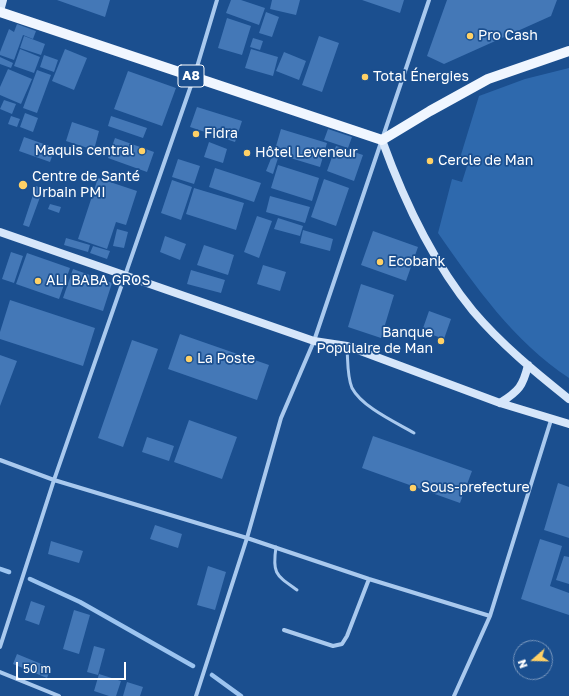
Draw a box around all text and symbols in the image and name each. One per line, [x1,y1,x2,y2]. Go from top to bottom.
place label: Pro Cash [478,28,538,44]
marker: Pro Cash [465,31,475,41]
road number: A8 [178,65,204,87]
place label: Total Énergies [373,69,469,85]
marker: Total Énergies [360,72,370,82]
place label: Fidra [204,126,238,142]
marker: Fidra [191,129,201,139]
place label: Maquis central [35,143,134,159]
place label: Hôtel Leveneur [255,145,358,161]
marker: Maquis central [137,146,147,156]
marker: Hôtel Leveneur [242,148,252,158]
place label: Cercle de Man [438,153,533,169]
marker: Cercle de Man [425,156,435,166]
place label: Centre de Santé Urbain PMI [32,169,140,202]
marker: Centre de Santé Urbain PMI [17,179,29,191]
place label: Ecobank [388,254,445,270]
marker: Ecobank [375,257,385,267]
place label: ALI BABA GROS [46,273,150,289]
marker: ALI BABA GROS [33,276,43,286]
place label: Banque Populaire de Man [317,325,433,358]
marker: Banque Populaire de Man [436,336,446,346]
place label: La Poste [197,351,255,367]
marker: La Poste [184,354,194,364]
place label: Sous-prefecture [421,480,530,496]
marker: Sous-prefecture [408,483,418,493]
north arrow [513,640,553,680]
scale bar [18,654,128,680]
text: N [515,658,530,670]
text: 50 m [23,661,51,676]

